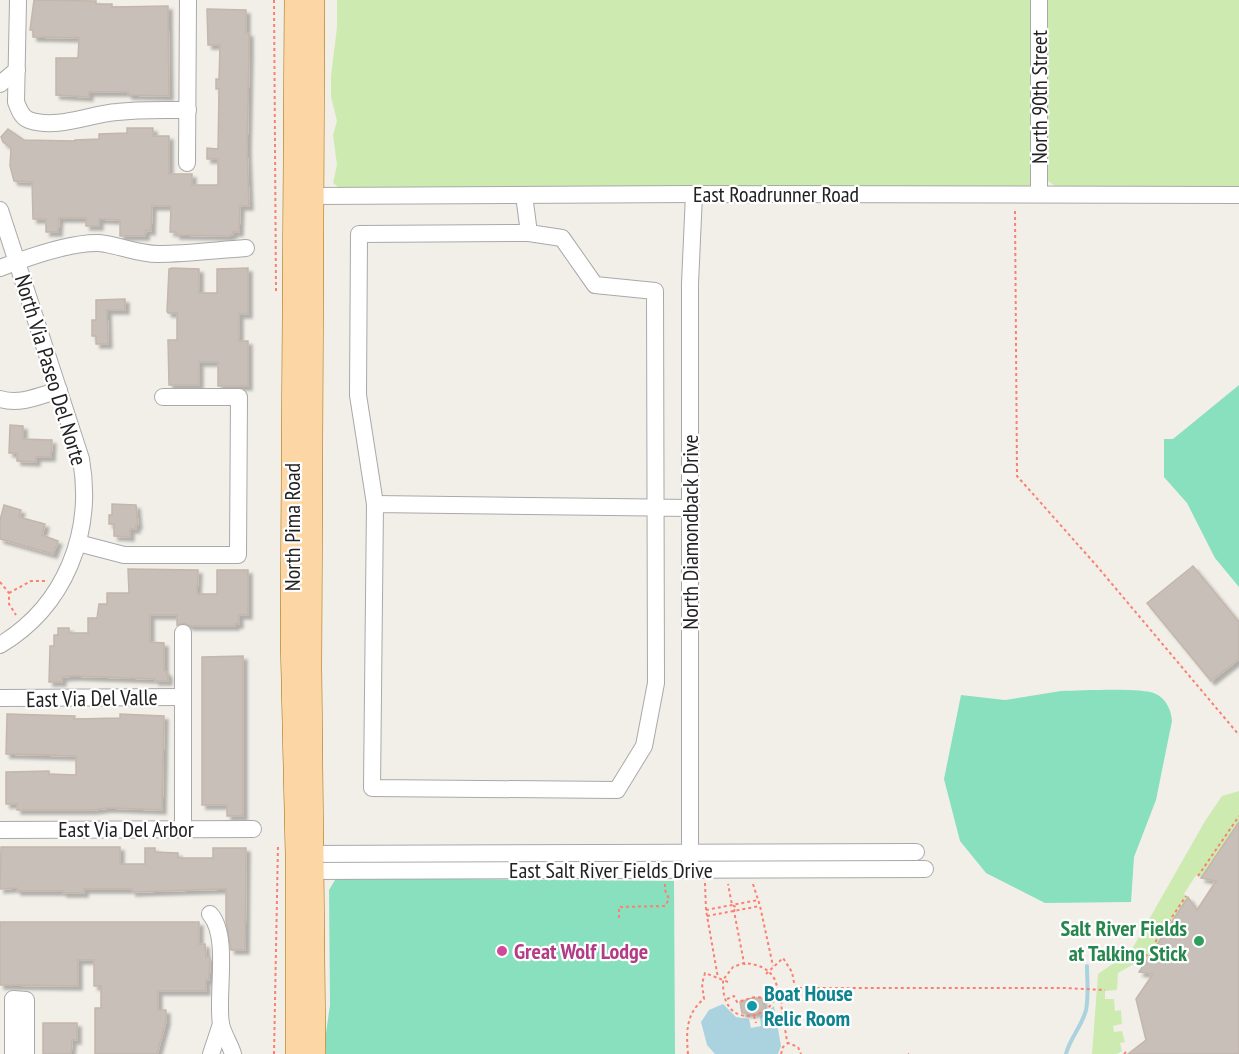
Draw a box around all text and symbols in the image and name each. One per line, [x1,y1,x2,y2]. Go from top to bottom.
street label: North 90th Street [1025,30,1053,164]
street label: East Roadrunner Road [693,180,859,208]
street label: North Via Paseo Del Norte [9,271,93,469]
street label: North Diamondback Drive [676,434,704,630]
street label: North Pima Road [278,463,306,591]
street label: East Via Del Valle [26,683,158,713]
street label: East Via Del Arbor [58,815,194,843]
street label: East Salt River Fields Drive [509,856,713,884]
place label: Salt River Fields at Talking Stick [1061,914,1188,967]
marker: Salt River Fields at Talking Stick [1192,934,1206,948]
place label: Great Wolf Lodge [514,937,648,965]
marker: Great Wolf Lodge [495,944,509,958]
place label: Boat House Relic Room [764,979,853,1032]
marker: Boat House Relic Room [745,999,759,1013]

